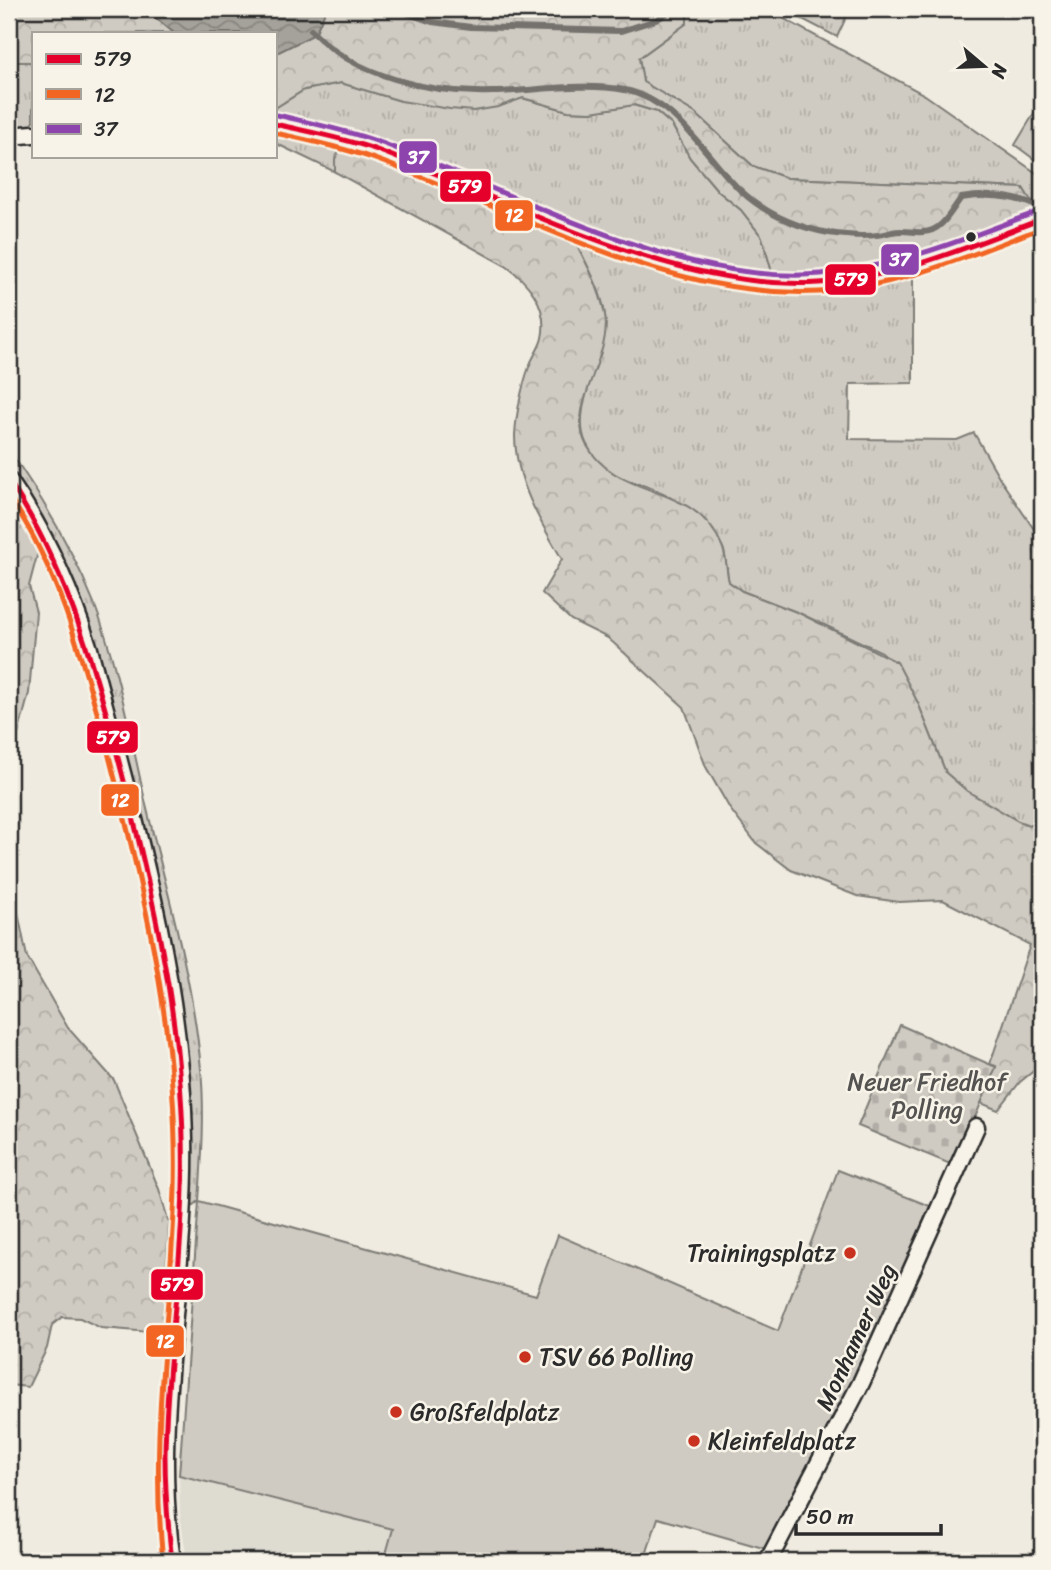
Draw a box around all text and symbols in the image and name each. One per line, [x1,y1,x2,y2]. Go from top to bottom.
legend [32,32,276,158]
north arrow [950,32,1020,102]
text: 579 [94,40,132,78]
text: N [982,59,1018,84]
text: 12 [94,76,115,114]
text: 37 [94,110,120,148]
line badge: 37 [398,140,438,174]
text: 37 [406,141,431,174]
line badge: 579 [439,170,492,203]
text: 579 [448,170,482,203]
line badge: 12 [494,199,534,232]
text: 12 [504,199,524,232]
unlabelled marker [964,230,978,244]
line badge: 37 [880,243,920,276]
text: 37 [888,243,913,276]
line badge: 579 [824,263,877,296]
text: 579 [834,263,868,296]
line badge: 579 [86,720,139,754]
text: 579 [96,721,130,754]
line badge: 12 [100,783,140,817]
text: 12 [110,784,130,817]
park label: Neuer Friedhof Polling [848,1061,1009,1131]
place label: Trainingsplatz [687,1232,837,1274]
marker: Trainingsplatz [842,1245,858,1261]
street label: Monhamer Weg [803,1256,909,1418]
line badge: 579 [150,1268,204,1301]
text: 579 [160,1268,194,1301]
line badge: 12 [145,1324,185,1358]
text: 12 [155,1325,175,1358]
place label: TSV 66 Polling [539,1336,694,1378]
marker: TSV 66 Polling [517,1349,533,1365]
place label: Großfeldplatz [410,1391,560,1433]
marker: Großfeldplatz [388,1404,404,1420]
place label: Kleinfeldplatz [708,1420,857,1462]
marker: Kleinfeldplatz [686,1433,702,1449]
scale bar [796,1493,941,1537]
text: 50 m [806,1498,854,1536]

